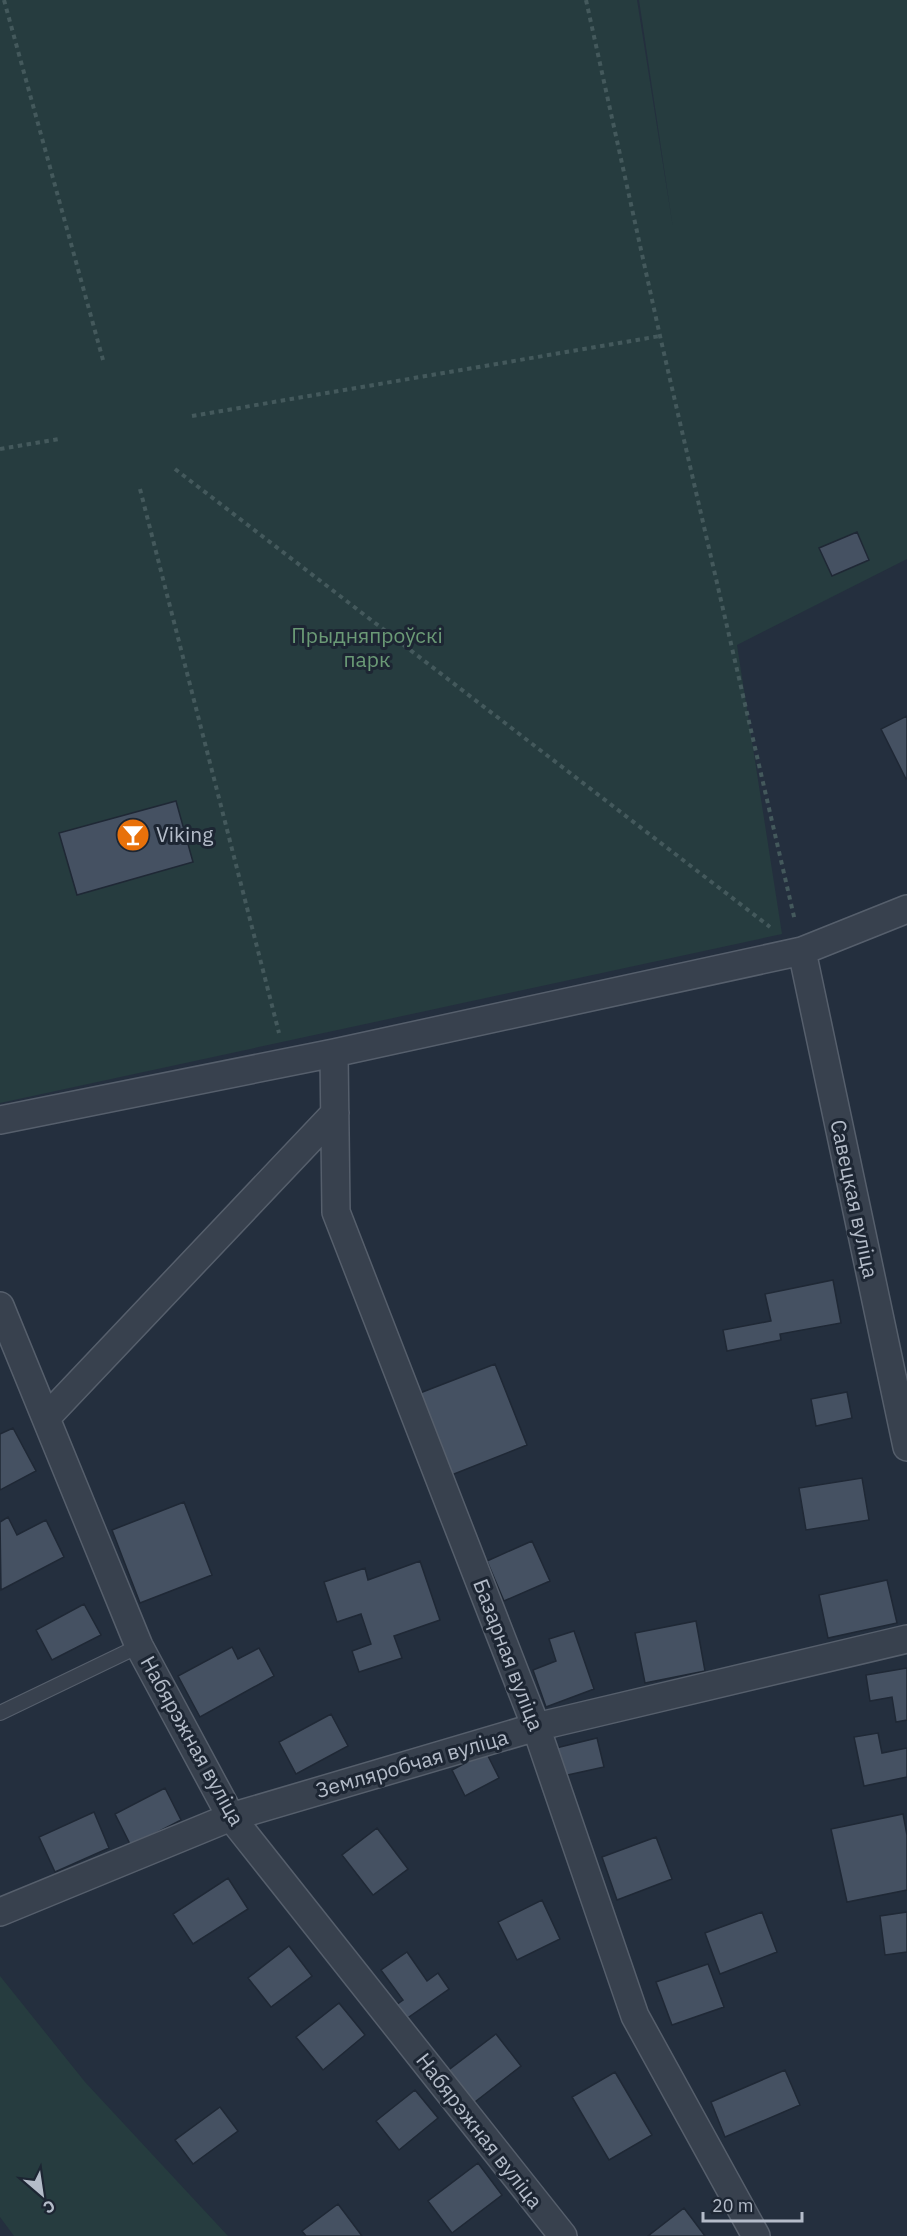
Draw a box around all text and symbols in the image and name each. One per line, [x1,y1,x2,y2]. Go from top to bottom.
park label: Прыдняпроўскі парк [291,621,443,673]
bar icon: Viking [115,817,151,853]
place label: Viking [156,820,213,848]
street label: Савецкая вуліца [824,1117,885,1281]
street label: Базарная вуліца [467,1575,551,1735]
street label: Набярэжная вуліца [134,1650,251,1831]
street label: Земляробчая вуліца [312,1722,511,1804]
street label: Набярэжная вуліца [410,2047,549,2214]
north arrow [12,2164,72,2224]
scale bar [703,2185,802,2223]
text: 20 m [712,2194,754,2217]
text: С [40,2196,59,2218]

